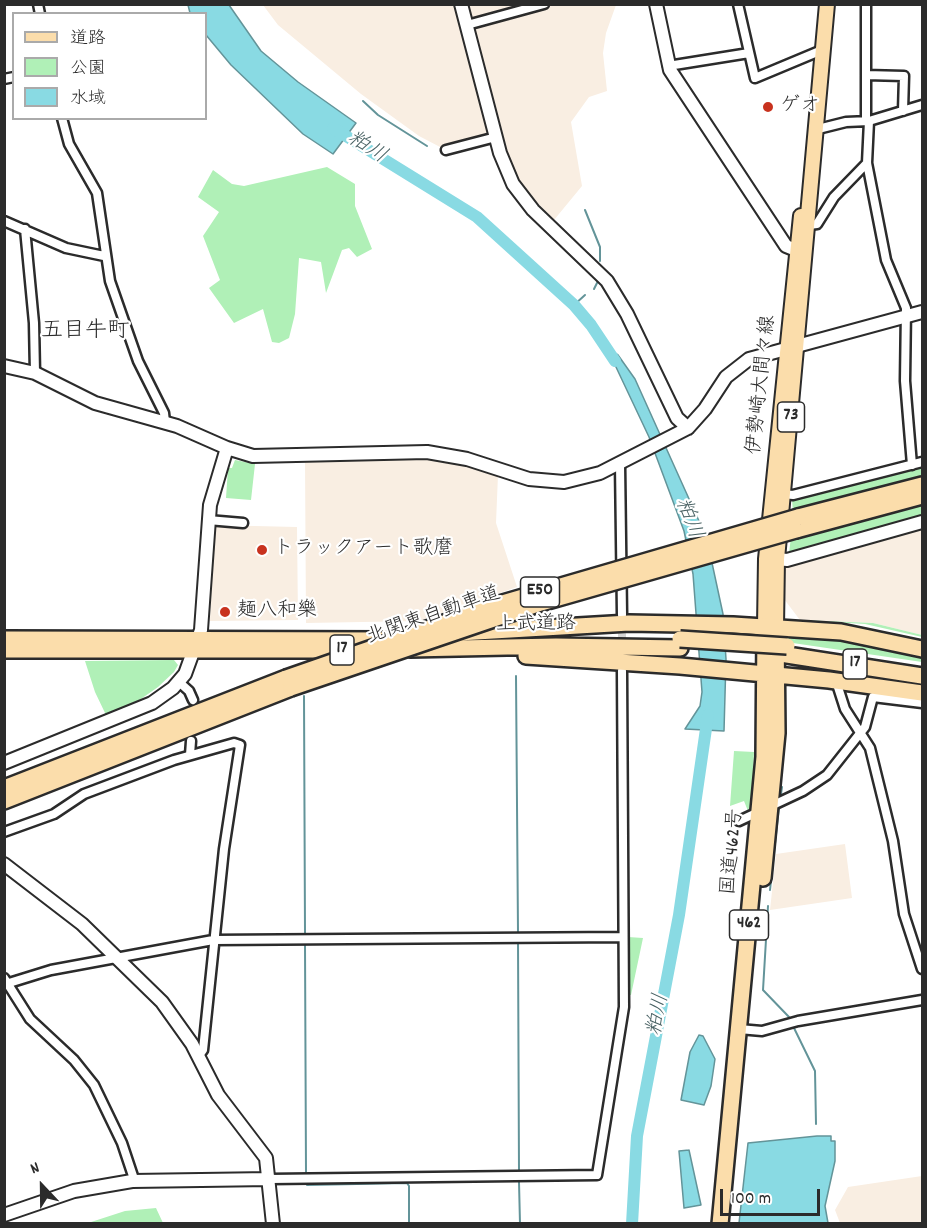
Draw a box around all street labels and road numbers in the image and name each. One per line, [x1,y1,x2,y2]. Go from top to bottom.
street label: 伊勢崎大間々線 [744,314,782,456]
road number: 73 [778,402,804,432]
road number: E50 [520,577,560,607]
street label: 北関東自動車道 [364,583,504,651]
street label: 上武道路 [496,613,576,639]
road number: 17 [330,635,354,665]
road number: 17 [843,649,867,679]
street label: 国道462号 [718,808,750,896]
road number: 462 [730,910,768,940]

